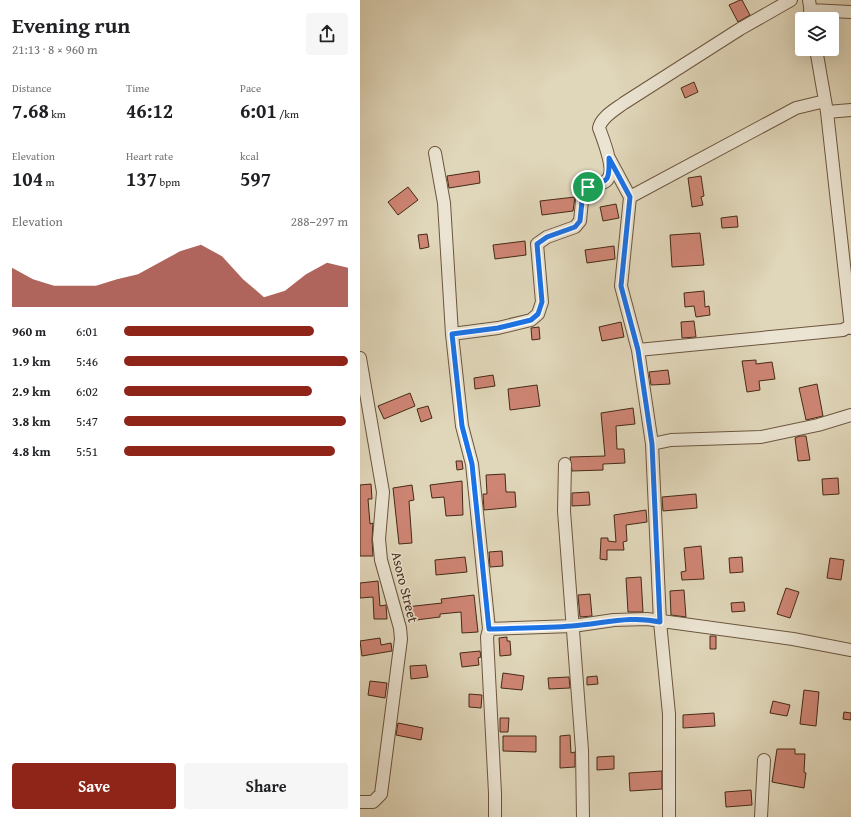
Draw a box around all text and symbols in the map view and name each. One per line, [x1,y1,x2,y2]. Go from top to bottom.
text: Evening run [12,9,130,41]
map controls [795,12,839,56]
button: layers [795,12,839,56]
button: share [306,13,348,55]
text: 21:13 · 8 × 960 m [12,40,98,59]
text: Distance [12,80,51,96]
text: Time [126,80,149,96]
text: Pace [240,80,261,96]
text: 7.68 [12,96,49,125]
text: 46:12 [126,96,173,125]
text: 6:01 [240,96,277,125]
text: km [49,106,66,122]
text: /km [277,106,299,122]
text: Elevation [12,148,55,164]
text: Heart rate [126,148,173,164]
text: kcal [240,148,259,164]
text: 104 [12,164,43,193]
text: 137 [126,164,157,193]
text: 597 [240,164,271,193]
pin [571,170,605,204]
text: m [43,174,55,190]
text: bpm [157,174,180,190]
icon: arrive [577,176,599,198]
text: Elevation [12,212,63,231]
text: 288–297 m [291,212,348,231]
text: 960 m [12,322,46,341]
text: 6:01 [76,322,98,341]
text: 1.9 km [12,352,51,371]
text: 5:46 [76,352,98,371]
text: 2.9 km [12,382,51,401]
text: 6:02 [76,382,98,401]
text: 3.8 km [12,412,51,431]
text: 5:47 [76,412,98,431]
text: 4.8 km [12,442,51,461]
text: 5:51 [76,442,98,461]
street label: Asoro Street [387,549,423,625]
button: Save [12,763,176,809]
button: Share [184,763,348,809]

